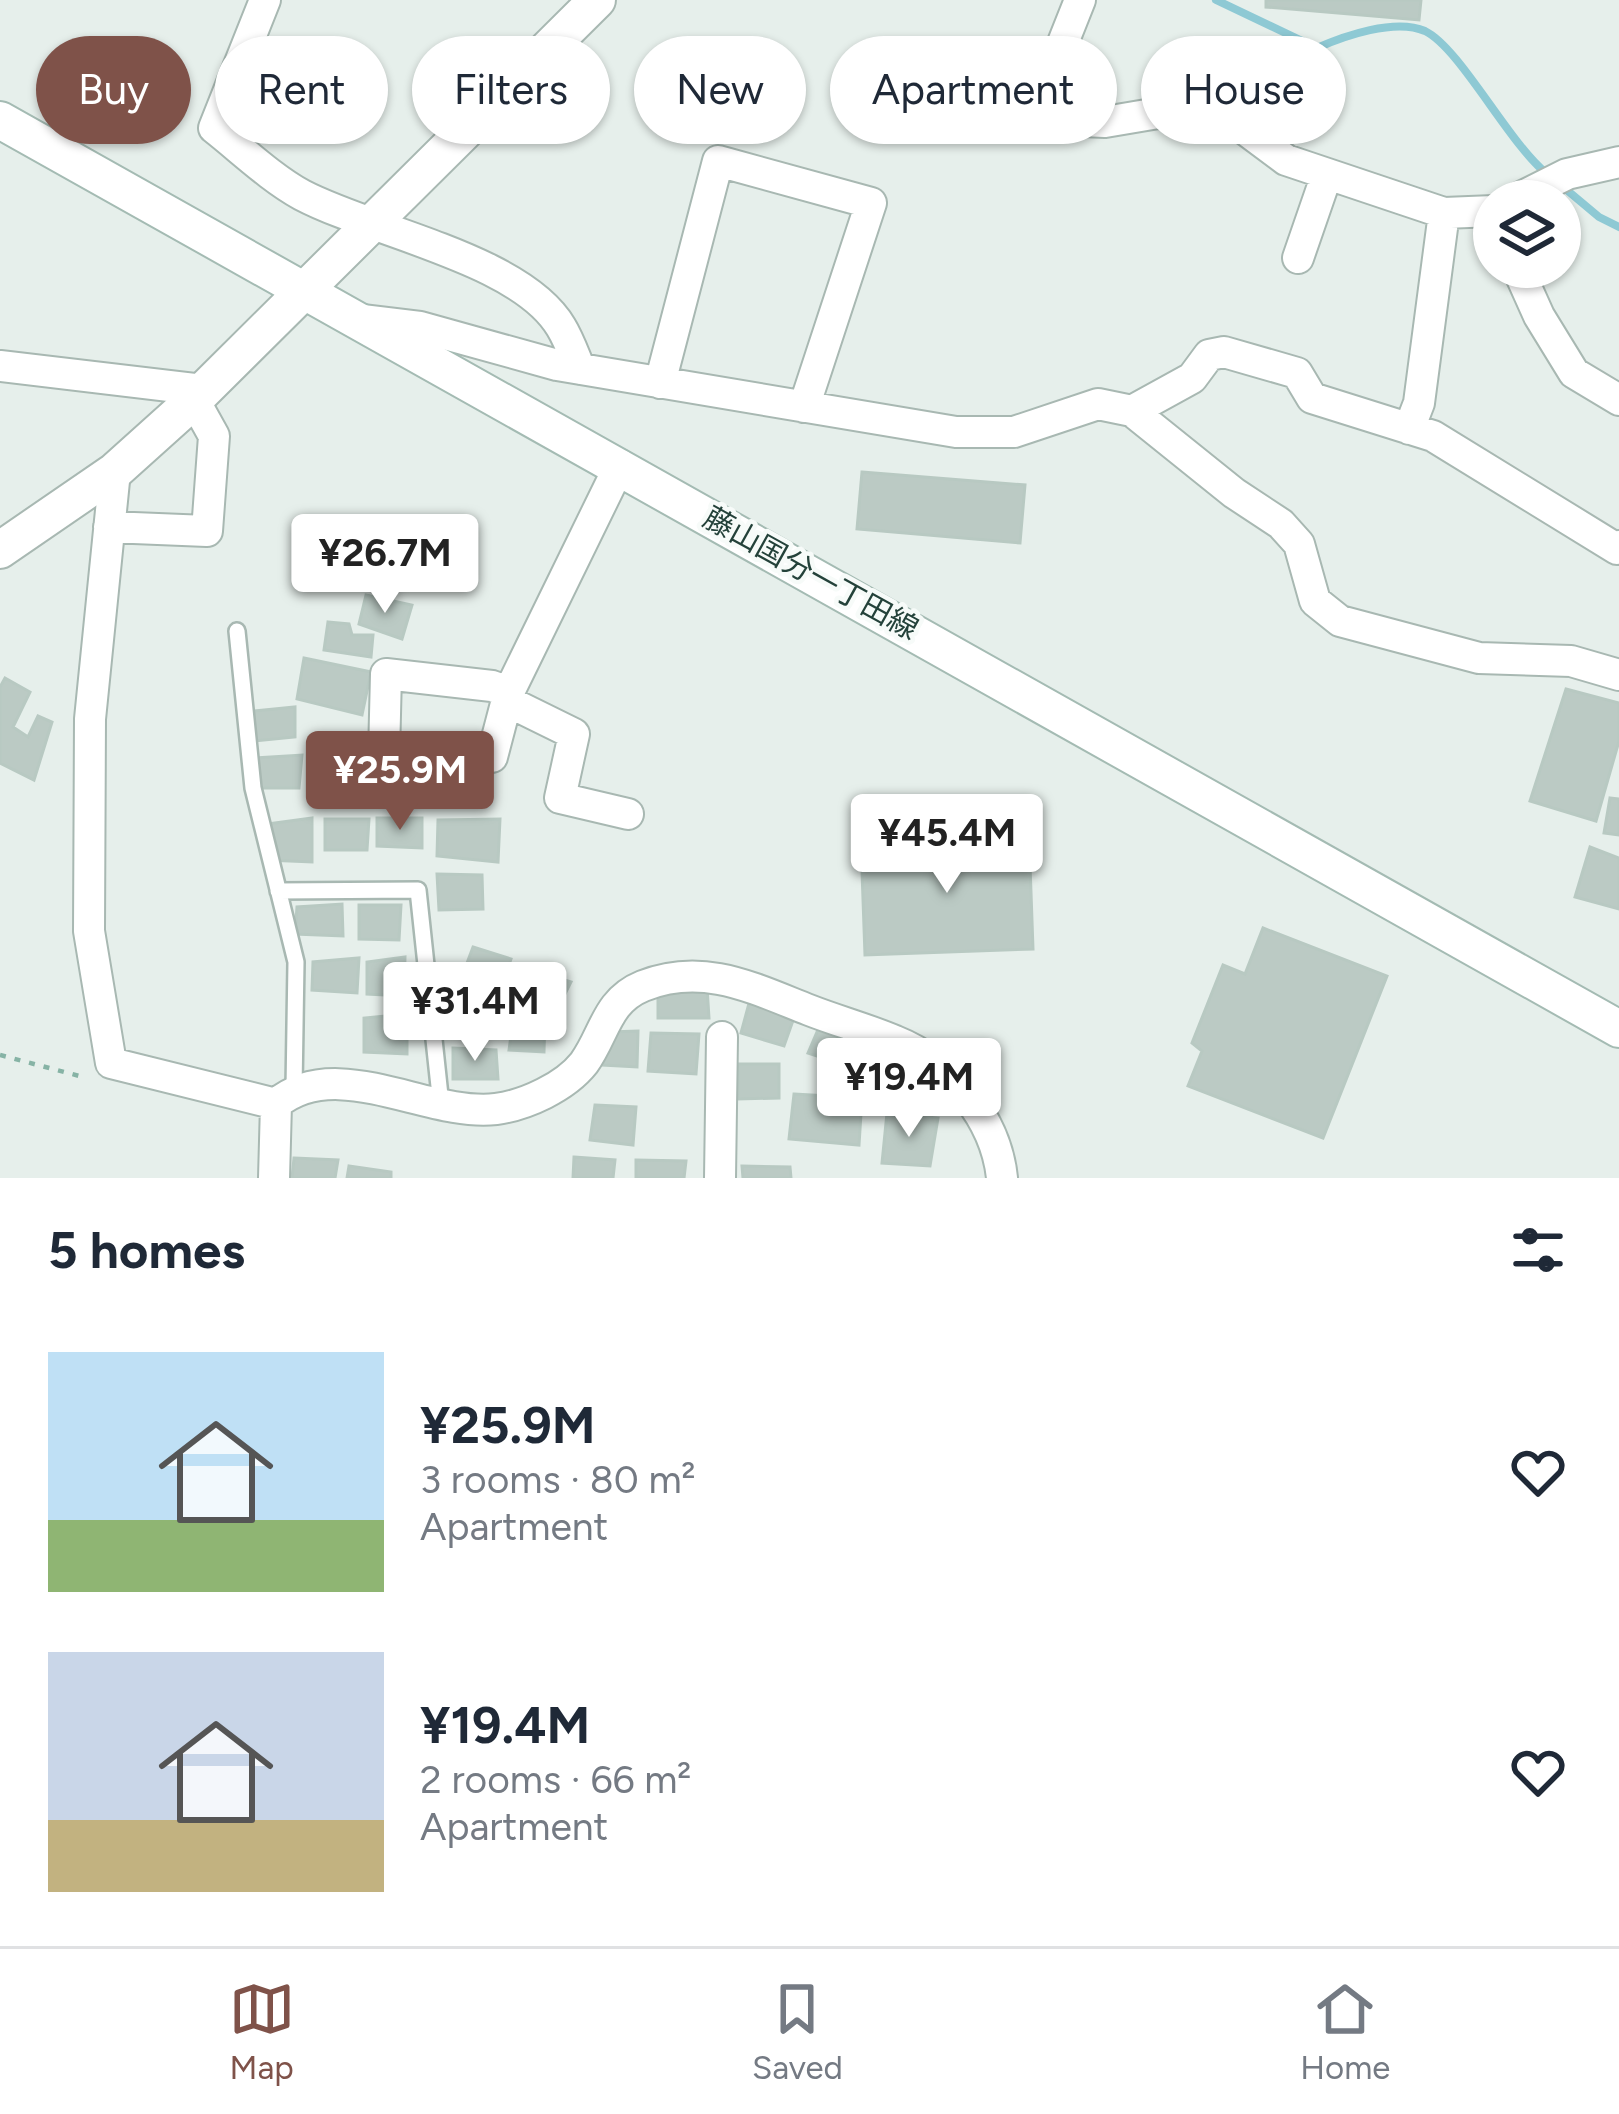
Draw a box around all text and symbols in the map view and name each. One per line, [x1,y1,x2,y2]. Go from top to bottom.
chip: Buy [36,36,191,144]
chip: Rent [215,36,388,144]
chip: Filters [412,36,610,144]
chip: New [634,36,806,144]
chip: Apartment [830,36,1117,144]
chip: House [1141,36,1346,144]
map controls [1473,180,1581,288]
button: layers [1473,180,1581,288]
street label: 藤山国分一丁田線 [697,499,925,647]
pin: ¥26.7M [287,514,483,616]
text: ¥26.7M [318,529,452,576]
pin: ¥25.9M [302,731,498,833]
text: ¥25.9M [333,746,467,793]
pin: ¥45.4M [849,794,1045,896]
text: ¥45.4M [878,809,1016,856]
pin: ¥31.4M [377,962,573,1064]
text: ¥31.4M [410,977,540,1024]
pin: ¥19.4M [811,1038,1007,1140]
text: ¥19.4M [844,1053,974,1100]
icon: filters [1505,1217,1571,1283]
text: 5 homes [48,1220,245,1281]
text: ¥25.9M [420,1395,596,1456]
icon: home [144,1400,288,1544]
icon: heart [1505,1439,1571,1505]
text: 3 rooms · 80 m² [420,1456,696,1503]
text: Apartment [420,1503,608,1550]
text: ¥19.4M [420,1695,590,1756]
icon: home [144,1700,288,1844]
icon: heart [1505,1739,1571,1805]
text: 2 rooms · 66 m² [420,1756,691,1803]
text: Apartment [420,1803,608,1850]
tab: Map [229,1976,295,2087]
tab: Saved [752,1976,843,2087]
tab: Home [1300,1976,1390,2087]

